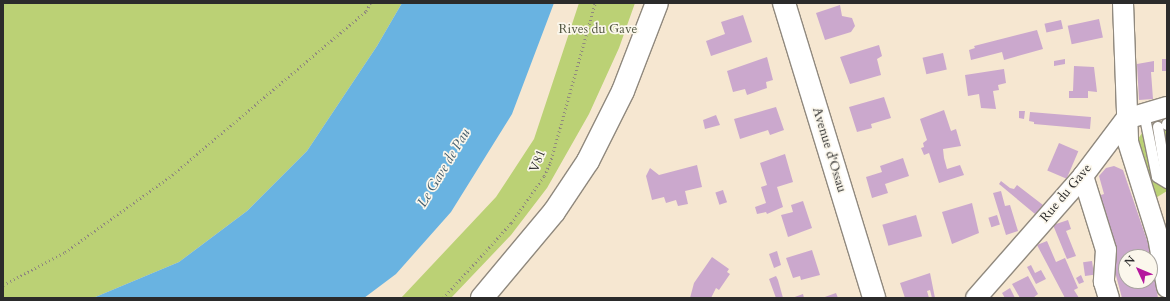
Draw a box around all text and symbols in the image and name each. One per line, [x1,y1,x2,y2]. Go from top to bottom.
park label: Rives du Gave [559,21,637,37]
street label: Avenue d'Ossau [809,106,849,194]
water label: Le Gave de Pau [414,126,474,210]
street label: V81 [526,147,550,175]
street label: Rue du Gave [1037,161,1095,225]
north arrow [1118,249,1158,289]
text: N [1121,252,1138,270]

